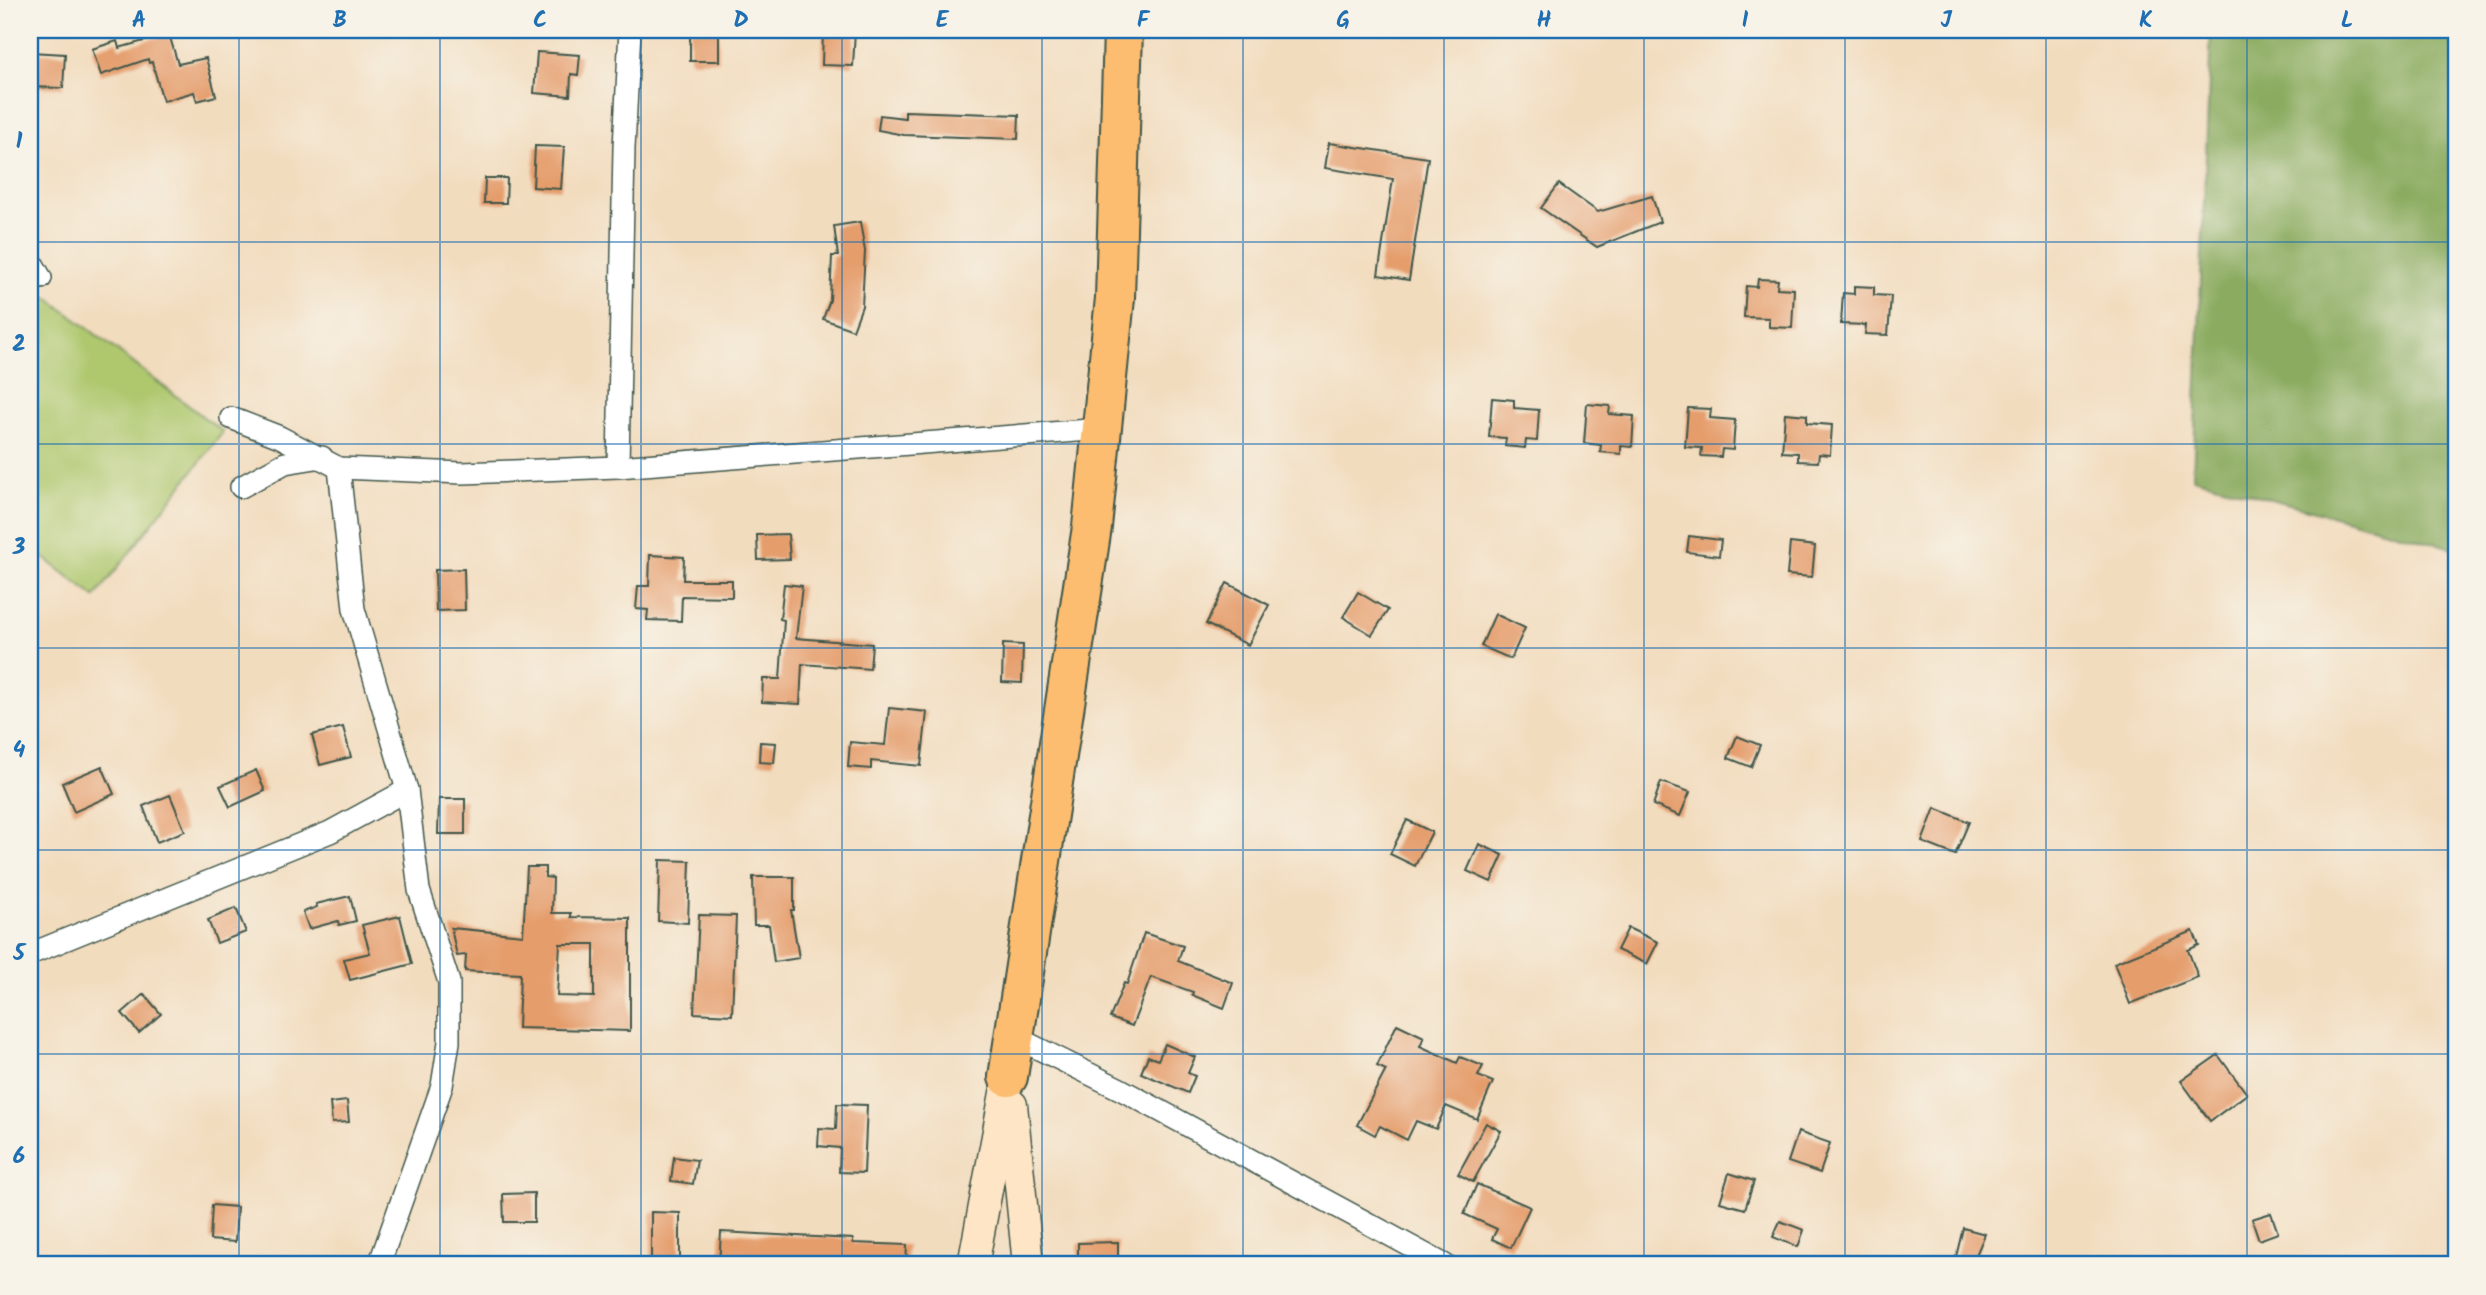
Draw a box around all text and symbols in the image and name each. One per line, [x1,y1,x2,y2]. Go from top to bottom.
text: A [132,3,146,39]
text: B [333,3,347,39]
text: C [533,3,547,39]
text: D [733,3,749,39]
text: E [936,3,950,39]
text: F [1137,3,1151,39]
text: G [1336,3,1350,39]
text: H [1537,3,1552,39]
text: I [1741,3,1749,39]
text: J [1940,3,1952,39]
text: K [2139,3,2153,39]
text: L [2341,3,2353,39]
text: 1 [16,124,23,160]
text: 2 [12,327,26,363]
text: 3 [12,530,26,566]
text: 4 [13,733,26,769]
text: 5 [12,936,27,972]
text: 6 [13,1139,25,1175]

